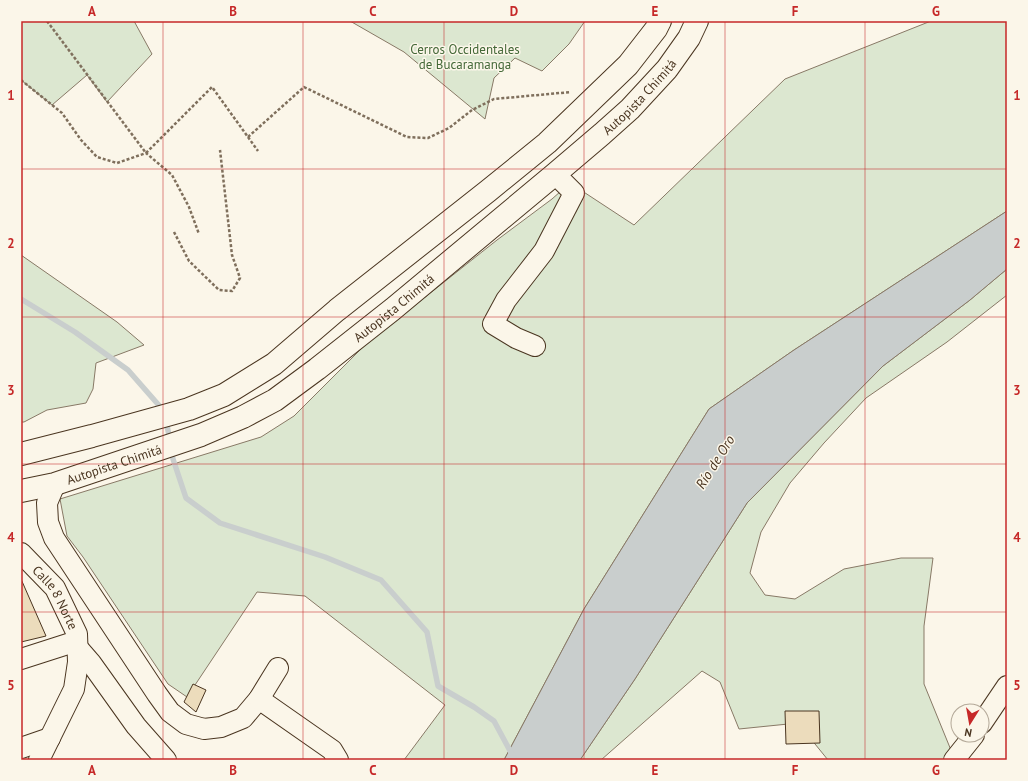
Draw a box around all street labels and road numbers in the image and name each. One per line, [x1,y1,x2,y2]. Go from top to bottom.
street label: Autopista Chimitá [599,56,680,139]
street label: Autopista Chimitá [350,270,438,346]
street label: Autopista Chimitá [64,441,164,488]
street label: Calle 8 Norte [29,562,82,632]

